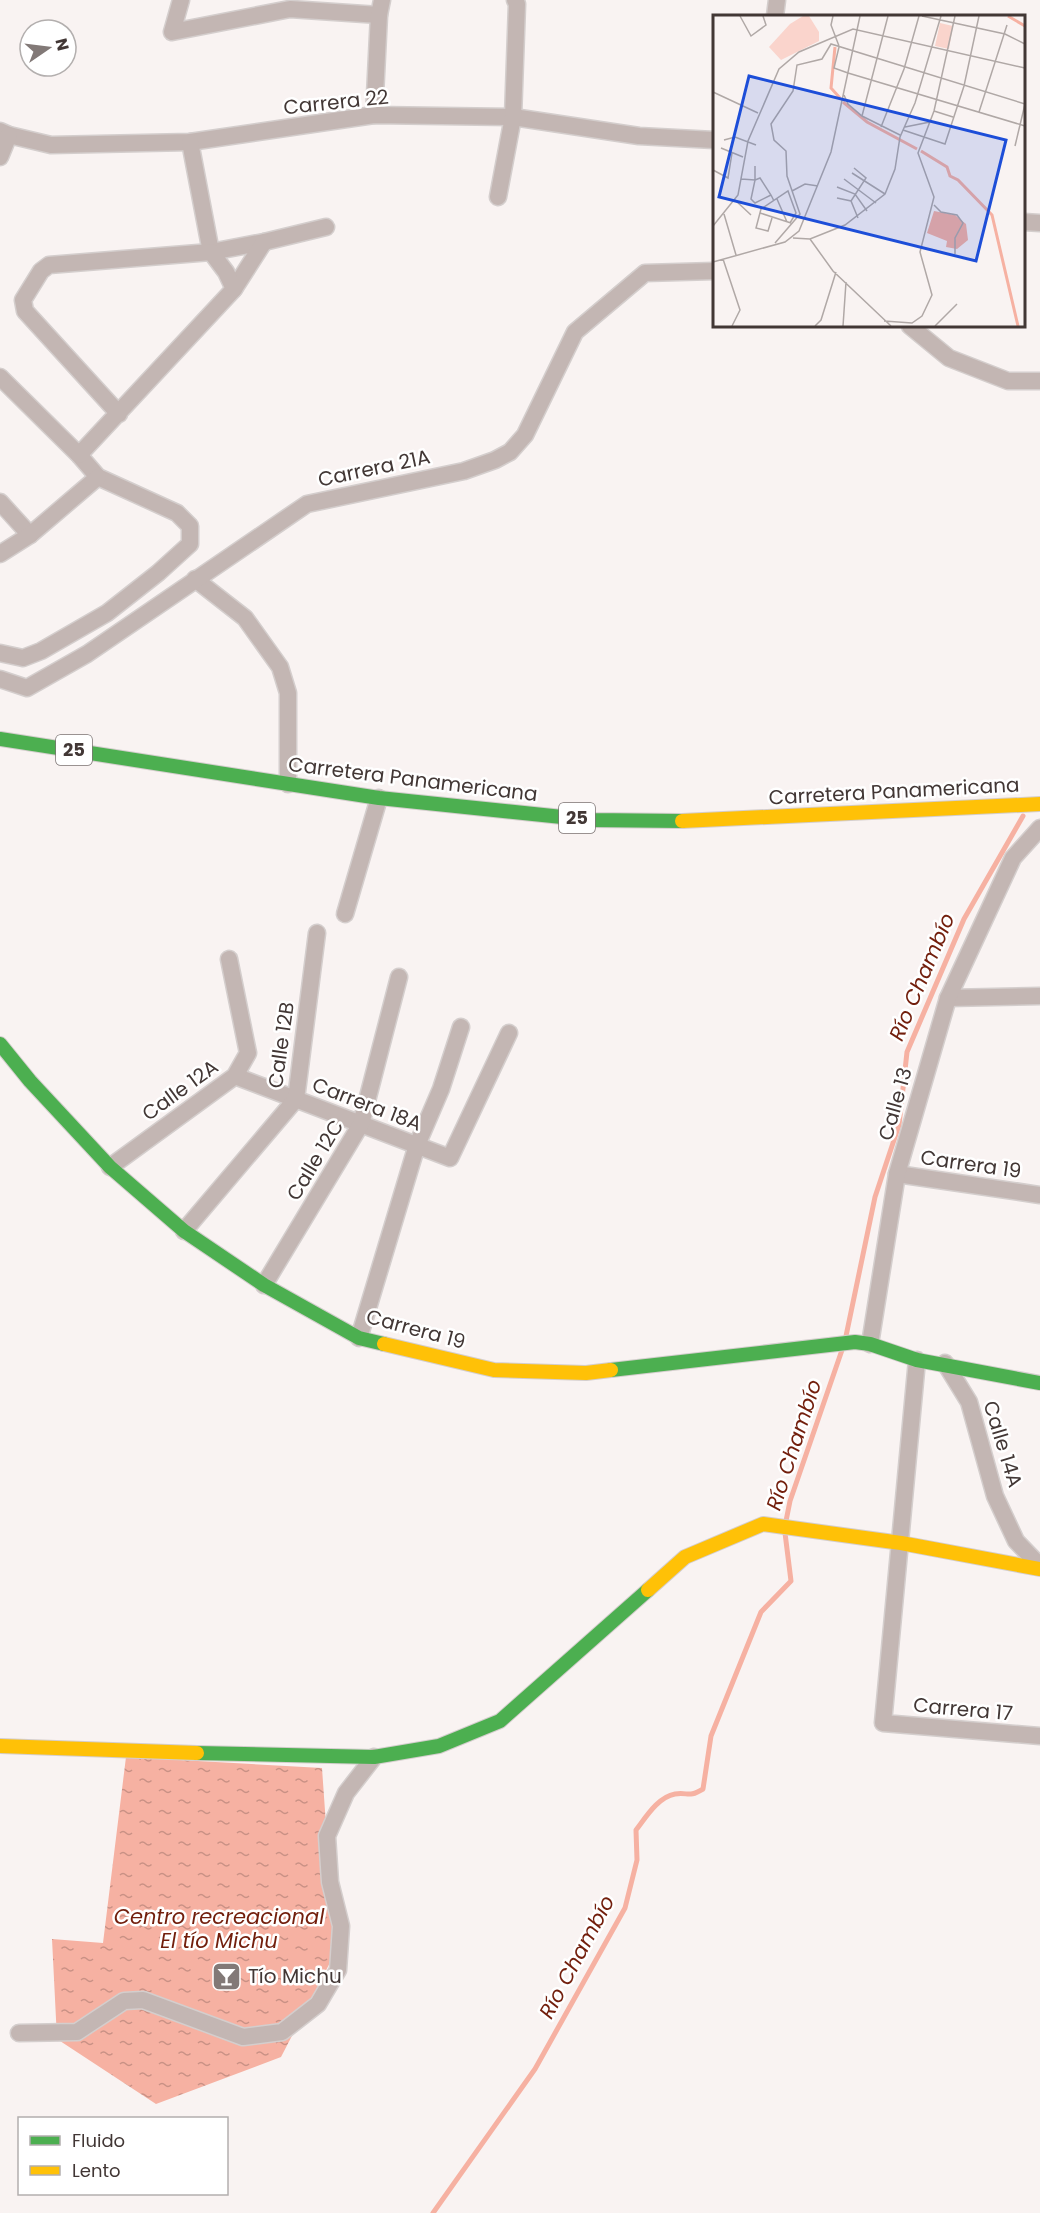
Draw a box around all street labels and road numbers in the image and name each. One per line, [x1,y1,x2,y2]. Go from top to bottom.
street label: Carrera 22 [282,83,390,121]
street label: Carrera 21A [315,442,433,494]
road number: 25 [56,735,92,765]
street label: Carretera Panamericana [287,750,539,808]
street label: Carretera Panamericana [768,770,1020,812]
road number: 25 [559,803,595,833]
street label: Calle 12B [261,1000,301,1090]
street label: Calle 12A [136,1053,224,1127]
street label: Calle 13 [871,1064,919,1144]
street label: Carrera 18A [308,1070,426,1138]
street label: Calle 12C [280,1114,350,1206]
street label: Carrera 19 [919,1143,1023,1185]
street label: Carrera 19 [363,1302,469,1356]
street label: Calle 14A [977,1397,1029,1491]
street label: Carrera 17 [912,1691,1014,1727]

